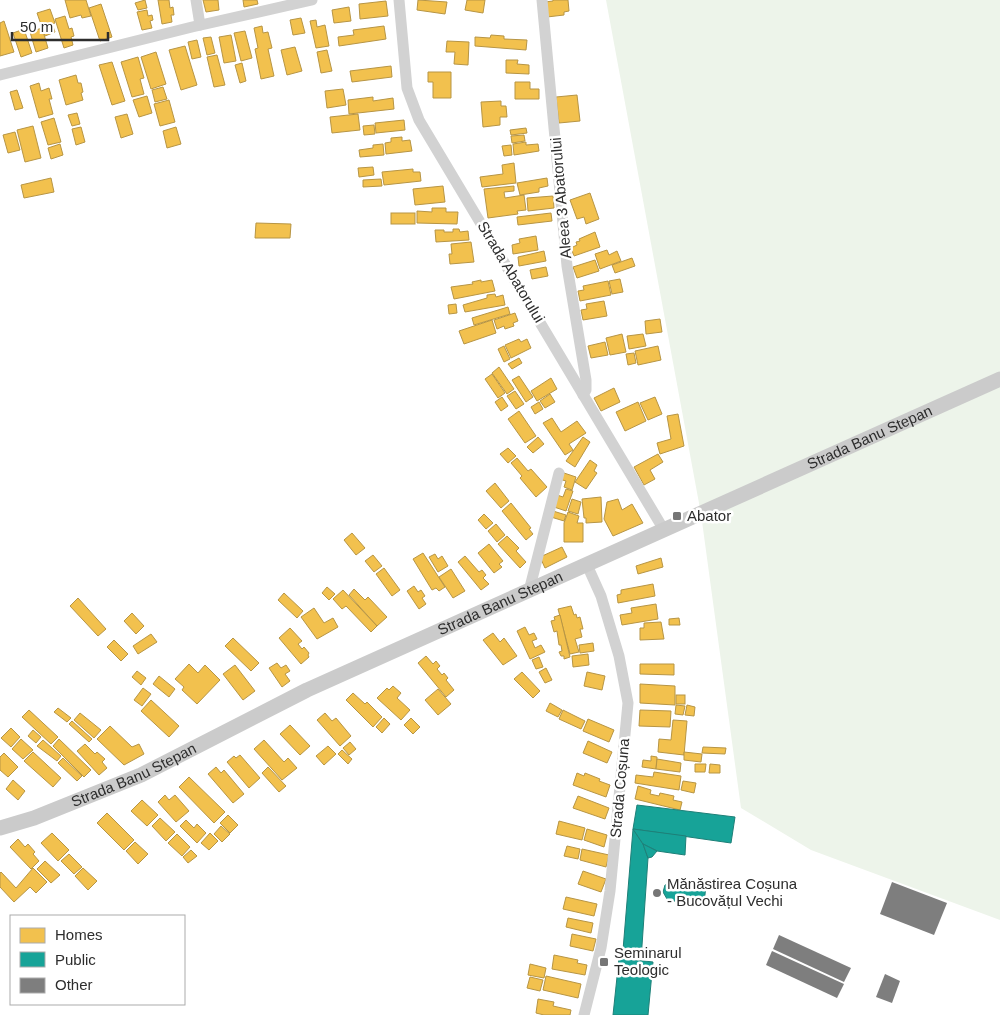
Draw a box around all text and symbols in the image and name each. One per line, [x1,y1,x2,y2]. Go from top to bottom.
scale bar [12,10,109,42]
text: 50 m [20,18,53,35]
street label: Aleea 3 Abatorului [547,137,574,259]
street label: Strada Abatorului [475,218,548,325]
street label: Strada Banu Stepan [804,402,935,472]
place label: Abator [687,507,731,524]
marker: Abator [671,510,683,522]
street label: Strada Banu Stepan [435,567,565,638]
street label: Strada Coșuna [607,737,632,839]
street label: Strada Banu Stepan [69,739,199,810]
place label: Mănăstirea Coșuna - Bucovățul Vechi [667,875,798,909]
marker: Mănăstirea Coșuna - Bucovățul Vechi [651,887,663,899]
legend [10,915,185,1005]
text: Homes [55,926,103,943]
place label: Seminarul Teologic [614,944,682,978]
text: Public [55,951,96,968]
marker: Seminarul Teologic [598,956,610,968]
text: Other [55,976,93,993]

